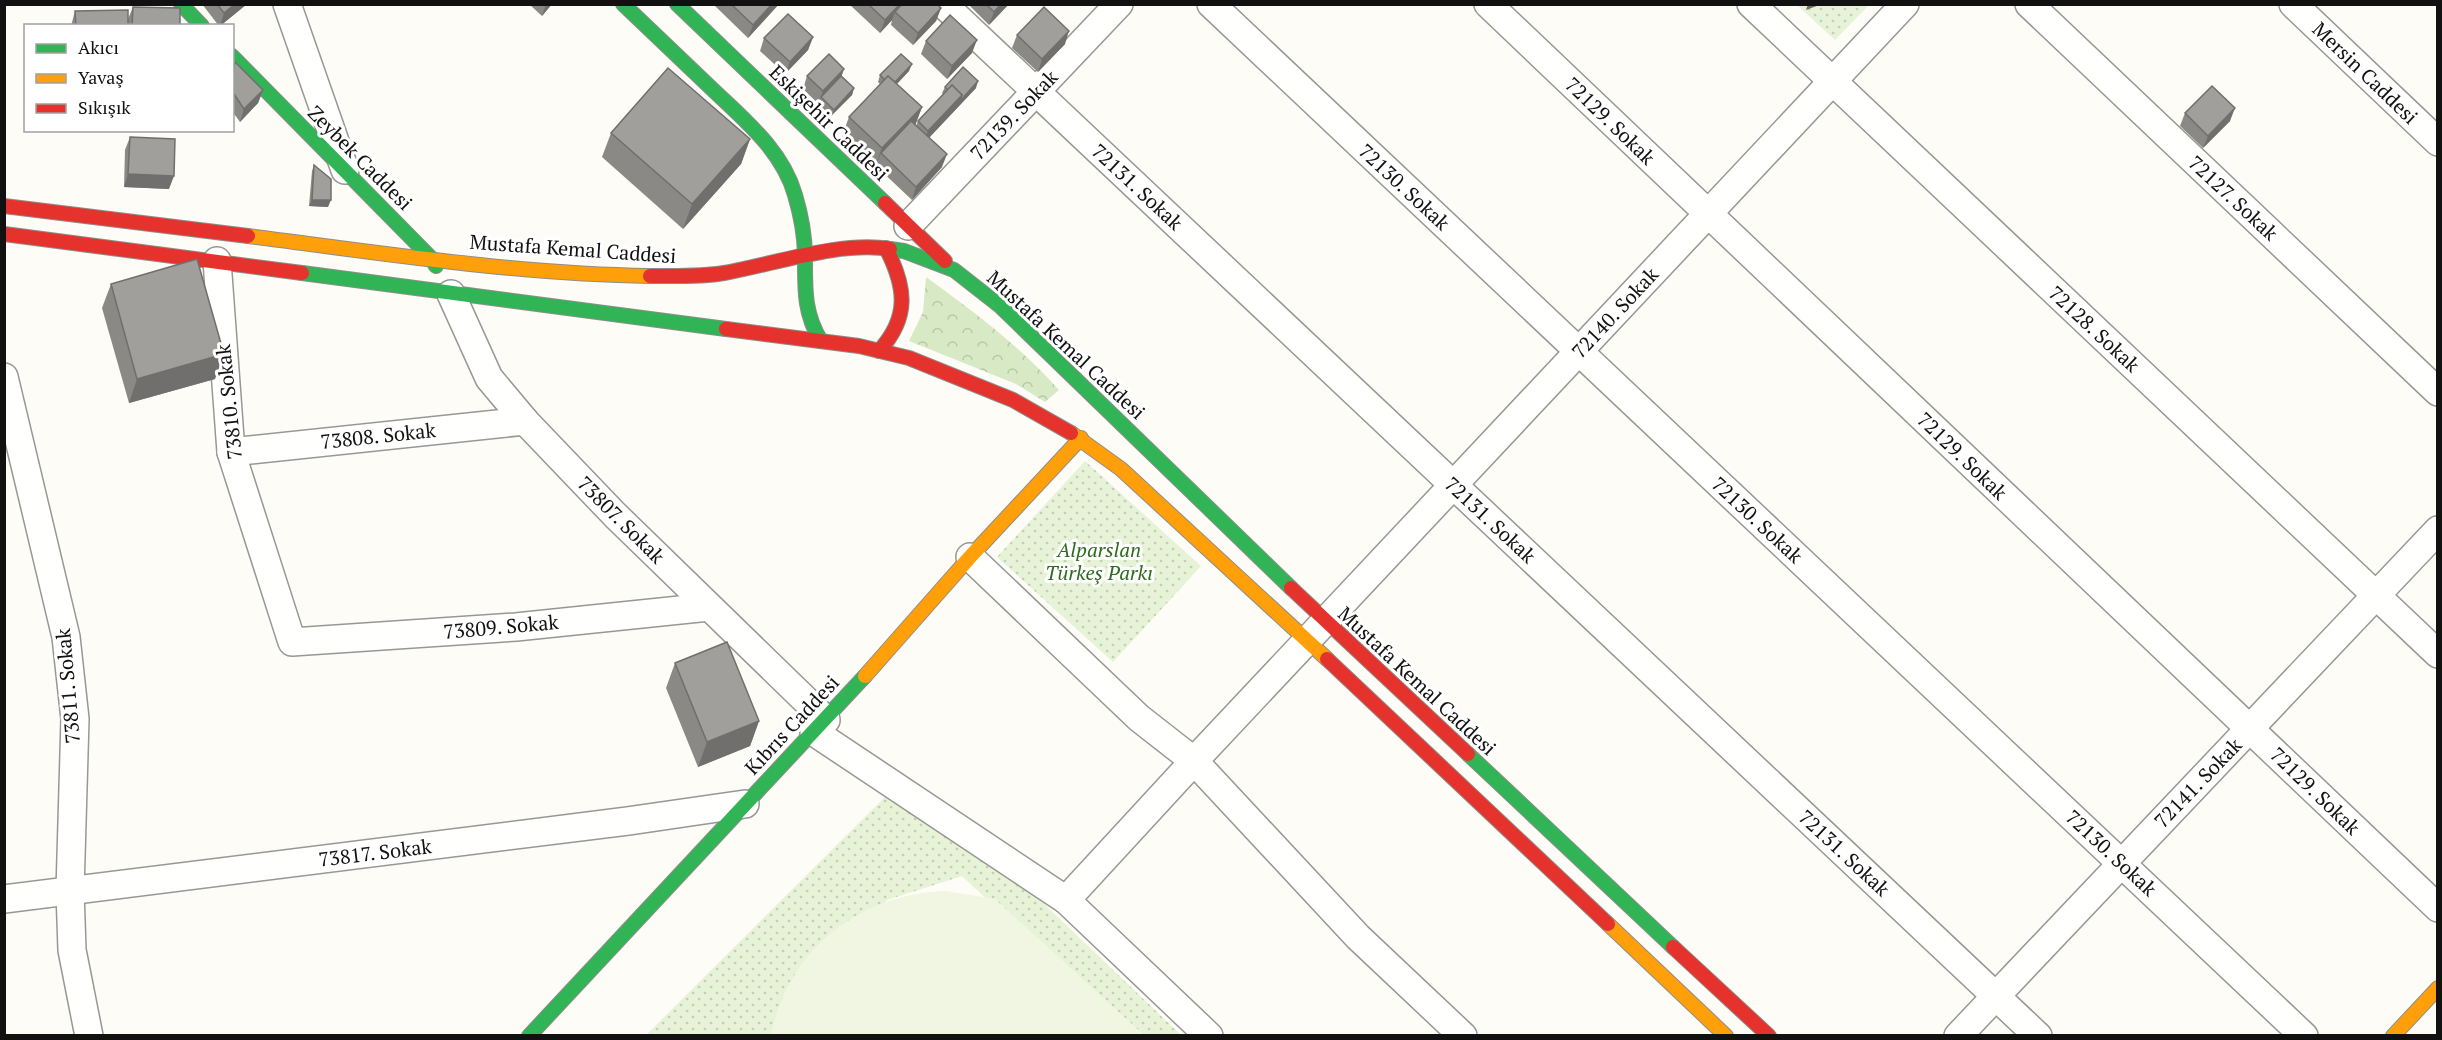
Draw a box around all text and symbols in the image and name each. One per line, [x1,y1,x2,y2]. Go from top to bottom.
street label: Mersin Caddesi [2307,16,2424,130]
legend [24,24,234,132]
text: Akıcı [78,35,119,59]
street label: Eskişehir Caddesi [764,59,895,187]
street label: 72139. Sokak [964,63,1064,166]
text: Yavaş [78,65,124,89]
street label: 72129. Sokak [1559,71,1662,171]
text: Sıkışık [78,95,131,119]
street label: Zeybek Caddesi [302,99,419,216]
street label: 72131. Sokak [1086,137,1189,236]
street label: 72130. Sokak [1353,137,1456,236]
street label: 72127. Sokak [2183,149,2285,247]
street label: Mustafa Kemal Caddesi [469,228,677,269]
street label: 72140. Sokak [1565,261,1664,364]
street label: Mustafa Kemal Caddesi [981,264,1151,425]
street label: 72128. Sokak [2043,279,2146,378]
street label: 73810. Sokak [209,343,248,461]
street label: 72129. Sokak [1911,406,2014,506]
street label: 73808. Sokak [319,416,437,455]
street label: 73807. Sokak [572,470,671,570]
street label: 72131. Sokak [1439,470,1542,569]
street label: 72130. Sokak [1706,470,1809,569]
park label: Alparslan Türkeş Parkı [1045,536,1153,586]
street label: Mustafa Kemal Caddesi [1332,600,1502,761]
street label: 73809. Sokak [442,608,560,645]
street label: 73811. Sokak [49,627,86,745]
street label: Kıbrıs Caddesi [738,669,845,780]
street label: 72141. Sokak [2148,731,2248,834]
street label: 72129. Sokak [2264,741,2367,841]
street label: 72131. Sokak [1793,803,1896,902]
street label: 72130. Sokak [2060,803,2163,902]
street label: 73817. Sokak [317,832,434,873]

